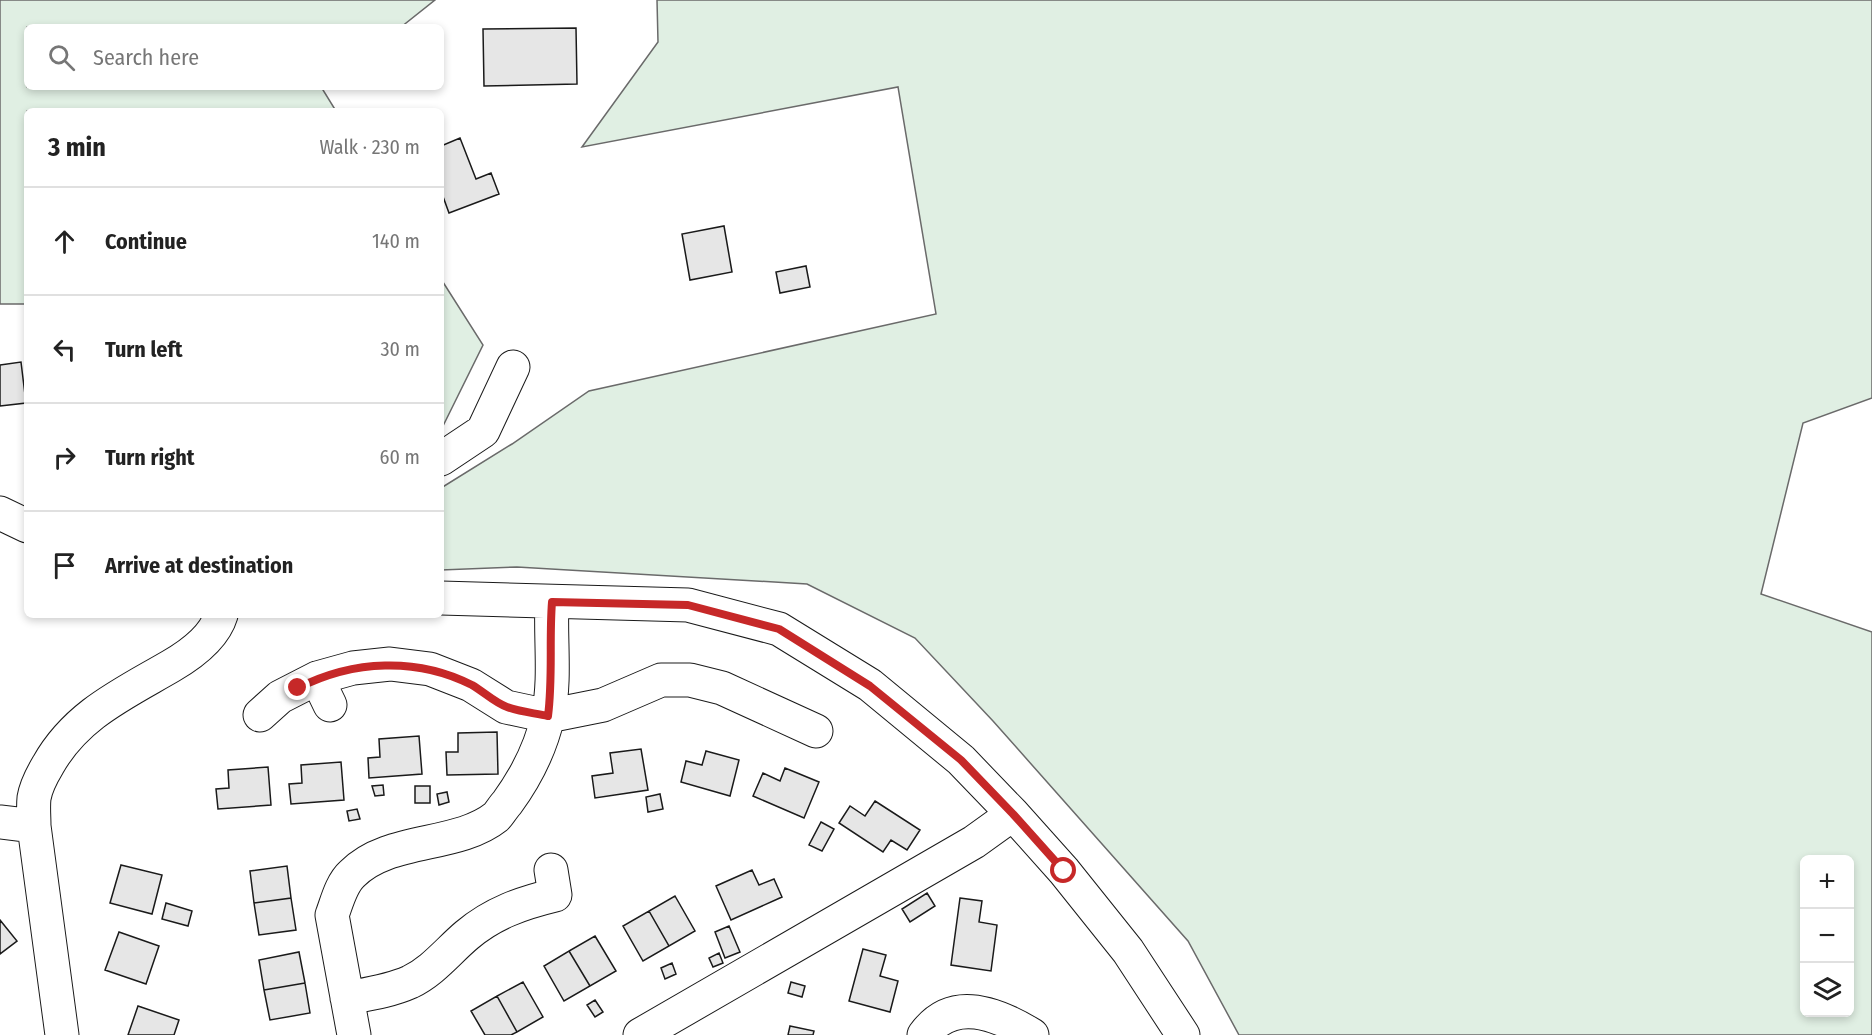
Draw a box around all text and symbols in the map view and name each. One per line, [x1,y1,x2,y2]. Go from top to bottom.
search box [24,24,444,90]
icon: search [45,41,78,74]
text: Search here [93,44,199,71]
text: 3 min [48,132,106,163]
text: Walk · 230 m [319,135,420,159]
icon: ahead [48,225,81,258]
text: Continue [105,228,187,255]
text: 140 m [372,229,420,253]
icon: left [48,333,81,366]
text: Turn left [105,336,183,363]
text: 30 m [380,337,420,361]
icon: right [48,441,81,474]
text: Turn right [105,444,194,471]
text: 60 m [380,445,420,469]
icon: arrive [48,549,81,582]
text: Arrive at destination [105,552,293,579]
route end [284,674,310,700]
map controls [1800,855,1854,1017]
button: + [1800,855,1854,909]
route start [1050,857,1076,883]
button: − [1800,909,1854,963]
button: layers [1800,963,1854,1017]

